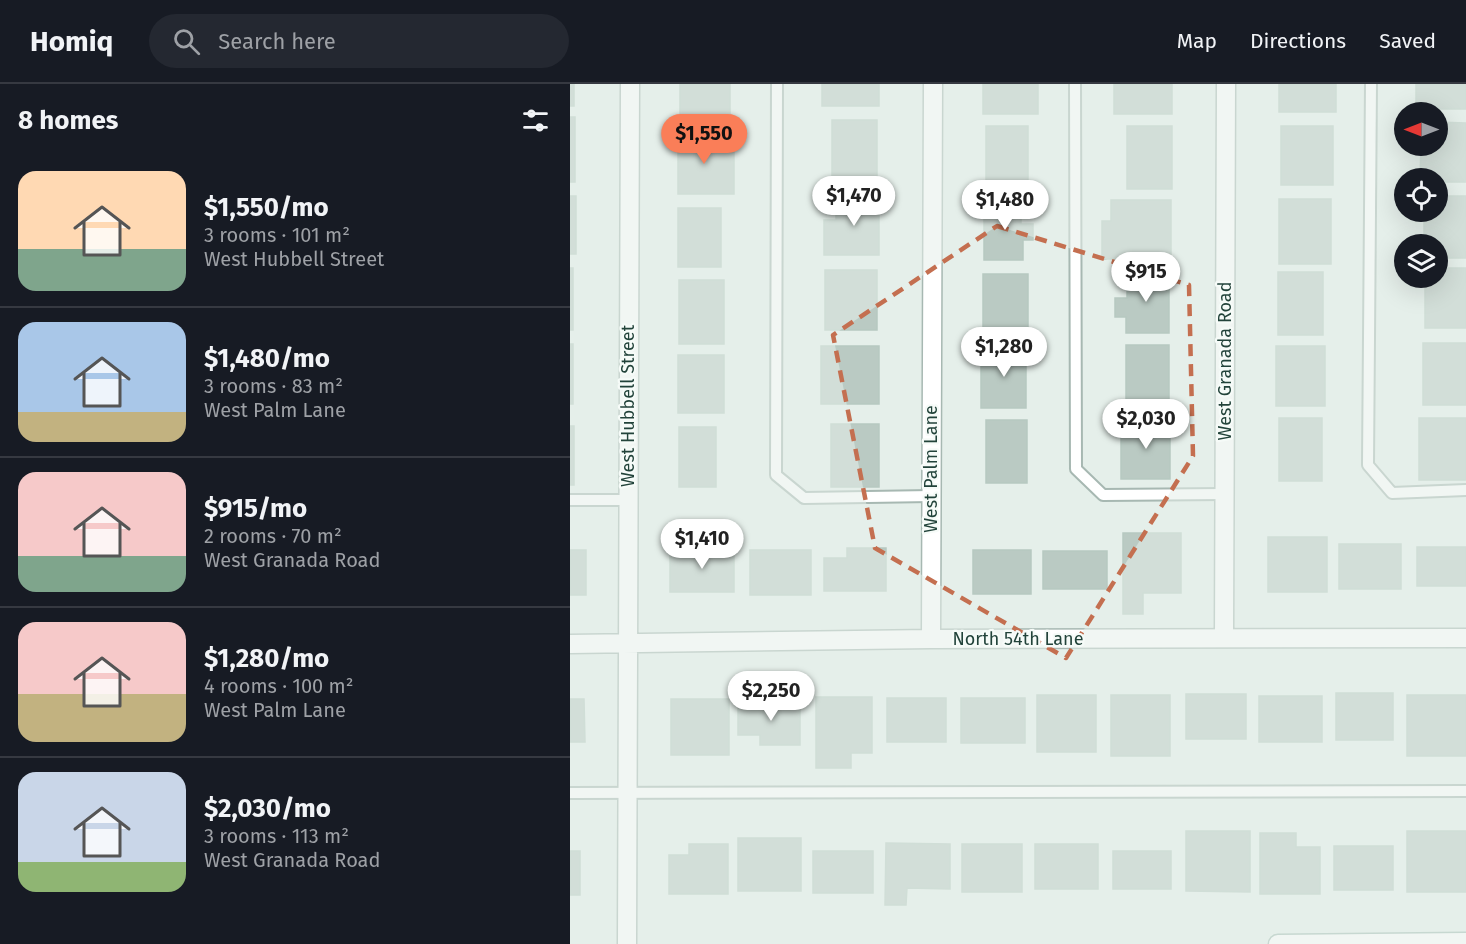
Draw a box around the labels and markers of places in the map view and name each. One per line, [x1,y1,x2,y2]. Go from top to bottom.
pin: $1,550 [655,114,753,165]
pin: $1,470 [805,176,903,227]
pin: $1,480 [956,180,1054,231]
pin: $915 [1110,252,1182,303]
pin: $1,280 [955,327,1053,378]
pin: $2,030 [1097,399,1195,450]
pin: $1,410 [653,519,751,570]
pin: $2,250 [722,671,820,722]

